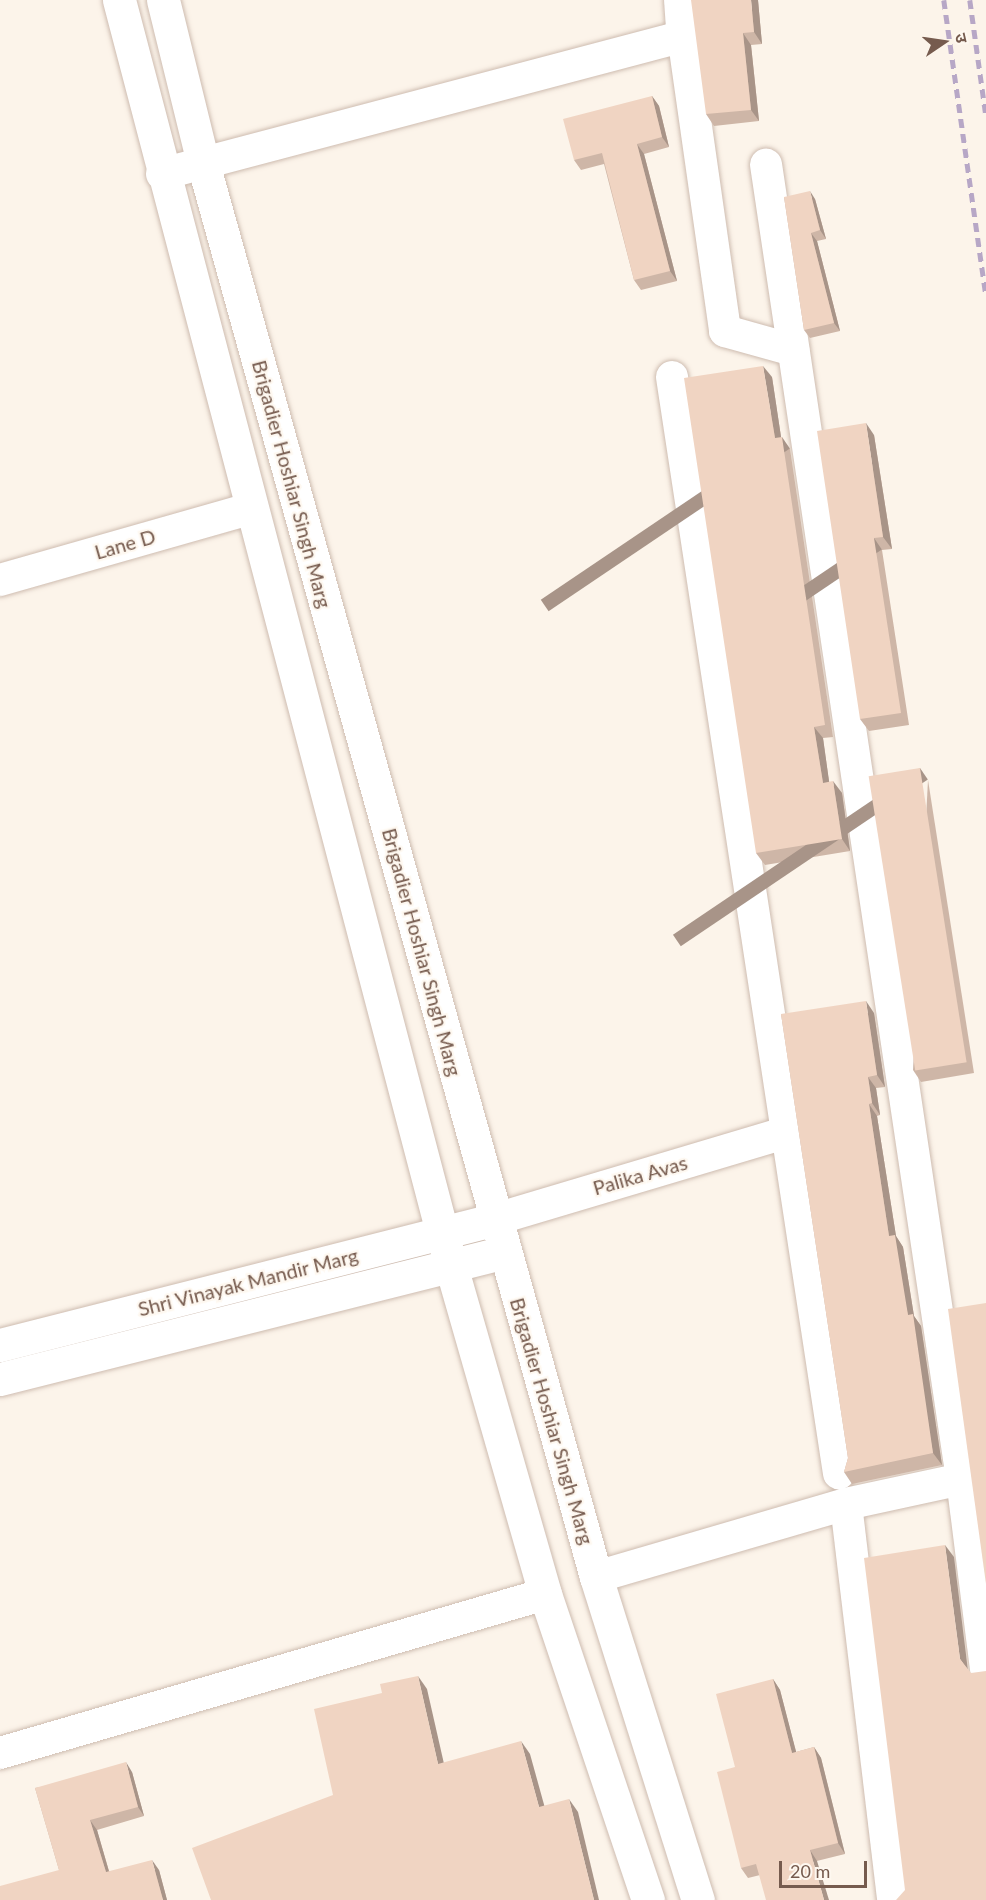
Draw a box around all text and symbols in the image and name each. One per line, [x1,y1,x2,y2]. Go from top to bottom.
north arrow [914,12,974,72]
text: उ [952,31,972,45]
street label: Brigadier Hoshiar Singh Marg [247,357,337,611]
street label: Lane D [92,524,158,564]
street label: Brigadier Hoshiar Singh Marg [377,825,467,1079]
street label: Palika Avas [590,1150,690,1200]
street label: Shri Vinayak Mandir Marg [135,1243,361,1321]
street label: Brigadier Hoshiar Singh Marg [505,1294,599,1548]
scale bar [782,1849,870,1887]
text: 20 m [790,1860,830,1882]

